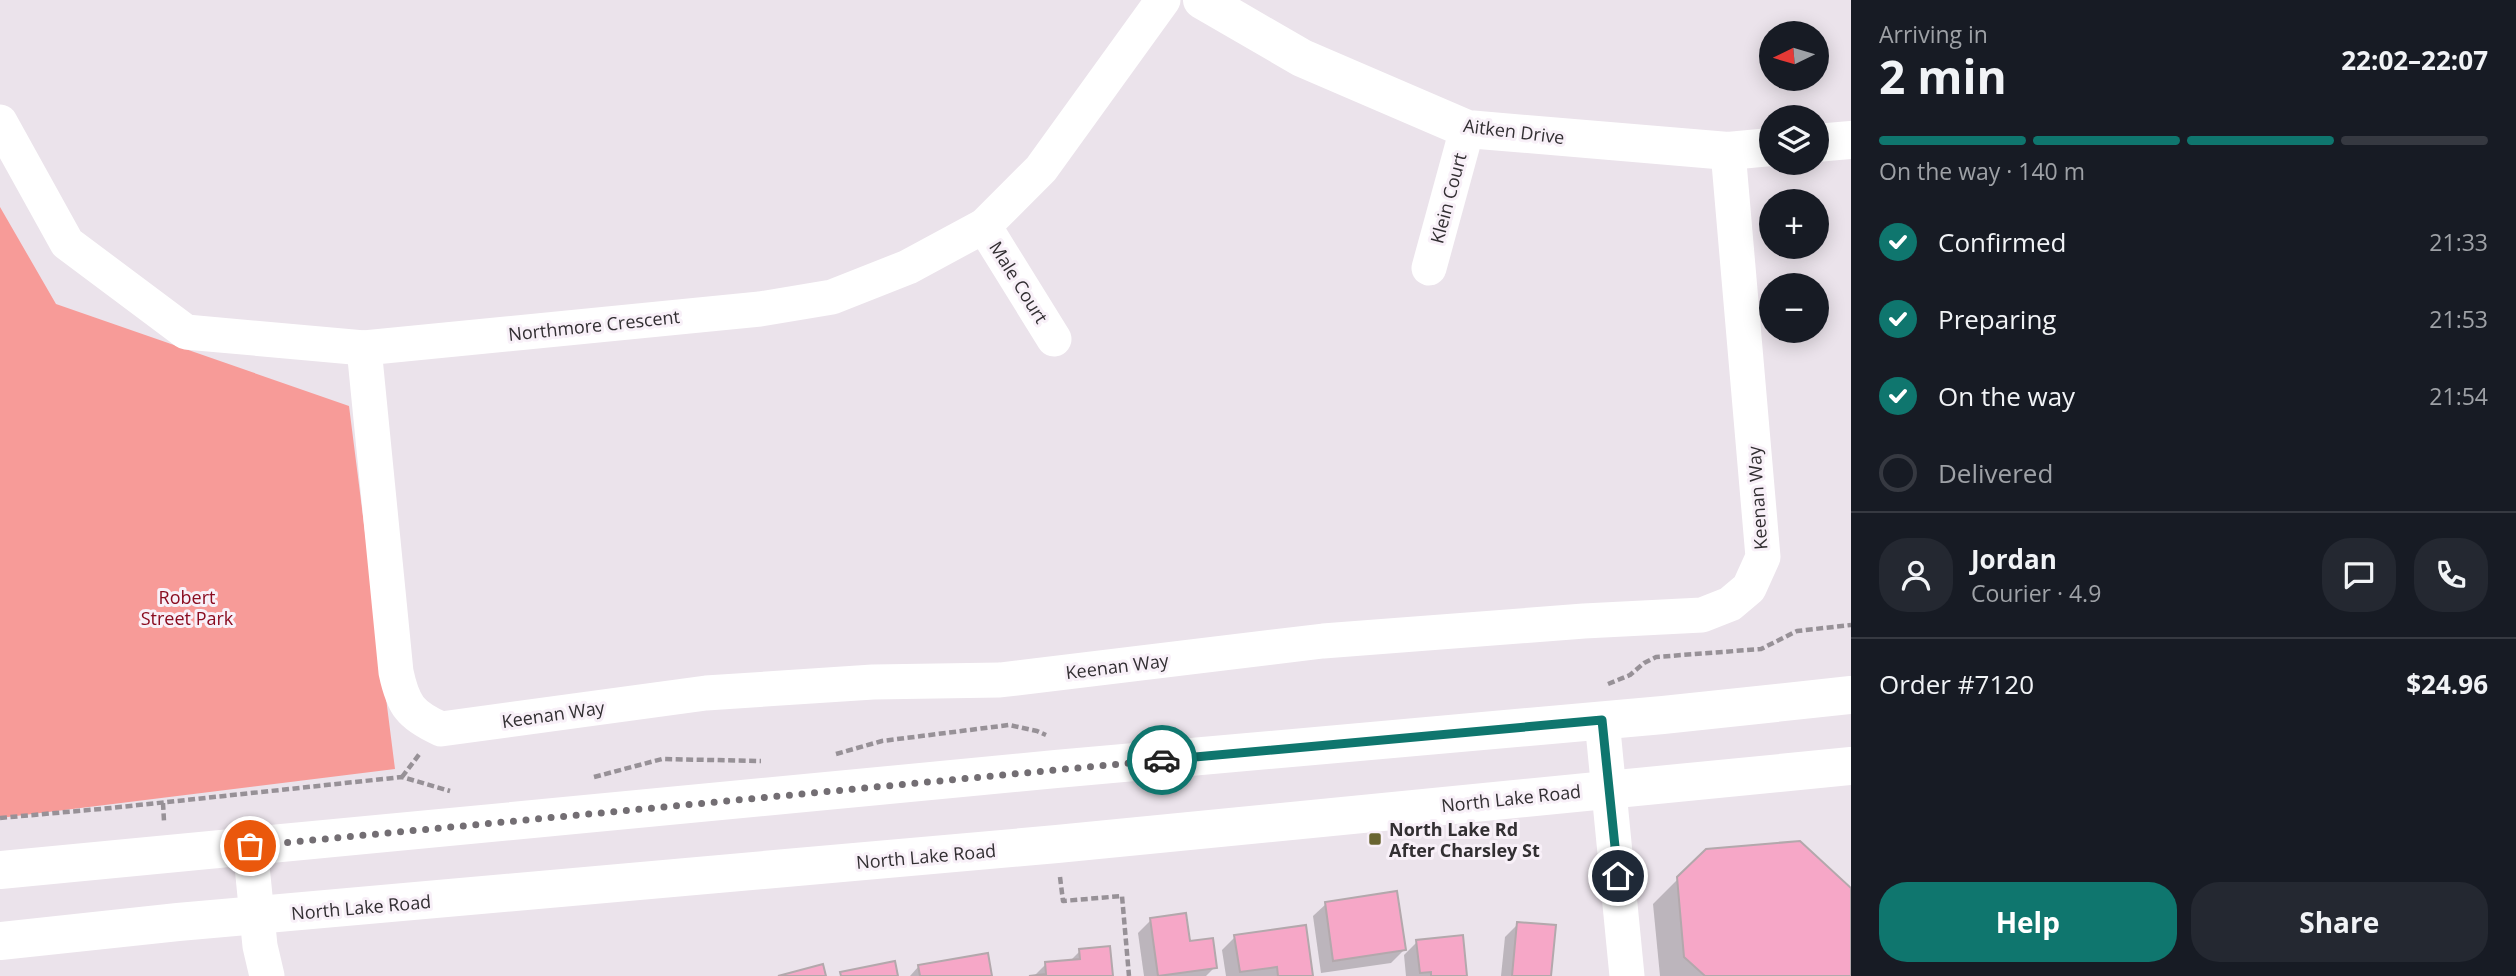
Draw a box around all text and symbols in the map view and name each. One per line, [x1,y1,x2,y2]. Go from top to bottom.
text: Arriving in [1879,18,1988,50]
north arrow [1759,21,1829,91]
map controls [1759,21,1829,343]
text: 22:02–22:07 [2341,42,2488,78]
text: 2 min [1879,45,2007,107]
button: layers [1759,105,1829,175]
street label: Aitken Drive [1462,113,1566,149]
street label: Klein Court [1424,150,1472,246]
text: On the way · 140 m [1879,155,2085,187]
button: + [1759,189,1829,259]
icon: check [1879,223,1917,261]
text: Confirmed [1938,224,2066,260]
text: 21:33 [2429,226,2488,258]
street label: Male Court [984,236,1054,328]
button: − [1759,273,1829,343]
icon: check [1879,300,1917,338]
text: Preparing [1938,301,2056,337]
text: 21:53 [2429,303,2488,335]
street label: Northmore Crescent [507,304,681,346]
icon: check [1879,377,1917,415]
text: On the way [1938,378,2075,414]
text: 21:54 [2429,380,2488,412]
street label: Keenan Way [1741,444,1773,551]
text: Delivered [1938,455,2053,491]
button: person [1879,538,1953,612]
button: chat [2322,538,2396,612]
button: phone [2414,538,2488,612]
text: Jordan [1971,541,2057,577]
text: Courier · 4.9 [1971,577,2101,609]
park label: Robert Street Park [141,585,234,630]
street label: Keenan Way [1064,648,1171,684]
text: Order #7120 [1879,666,2034,702]
text: $24.96 [2406,666,2488,702]
street label: Keenan Way [500,695,607,733]
courier [1127,725,1197,795]
icon: car [1143,741,1181,779]
street label: North Lake Road [1440,779,1582,817]
pin [220,816,280,876]
place label: North Lake Rd After Charsley St [1389,817,1540,862]
icon: bag [231,827,269,865]
marker: North Lake Rd After Charsley St [1367,831,1383,847]
street label: North Lake Road [855,838,997,874]
pin [1588,846,1648,906]
icon: home [1599,857,1637,895]
button: Help [1879,882,2177,962]
button: Share [2191,882,2488,962]
street label: North Lake Road [290,889,432,925]

